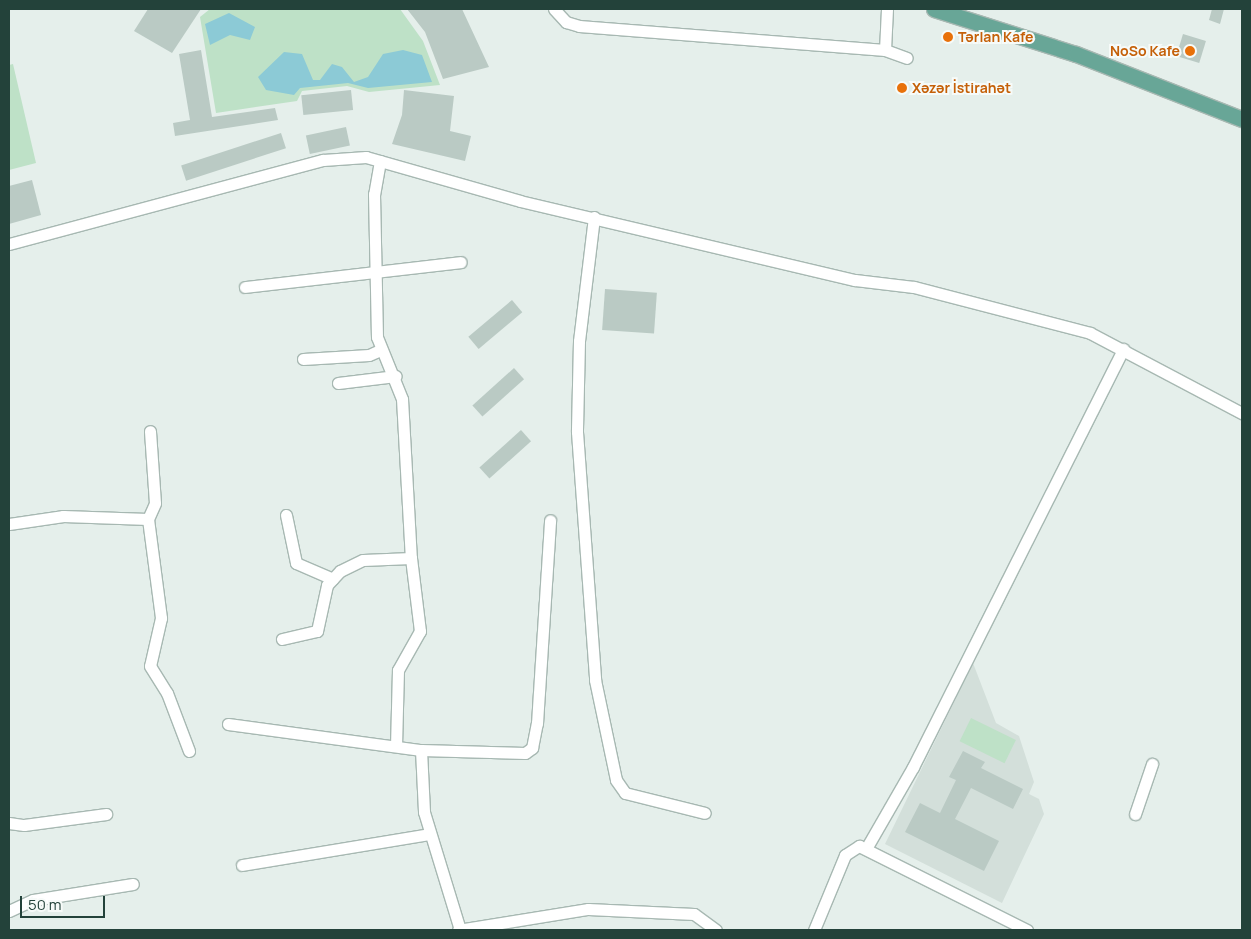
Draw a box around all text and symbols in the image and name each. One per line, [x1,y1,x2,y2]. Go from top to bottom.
place label: Tərlan Kafe [958,29,1033,45]
marker: Tərlan Kafe [942,31,954,43]
place label: NoSo Kafe [1110,43,1180,59]
marker: NoSo Kafe [1184,45,1196,57]
place label: Xəzər İstirahət [912,80,1011,96]
marker: Xəzər İstirahət [896,82,908,94]
scale bar [22,886,108,918]
text: 50 m [28,894,62,915]

